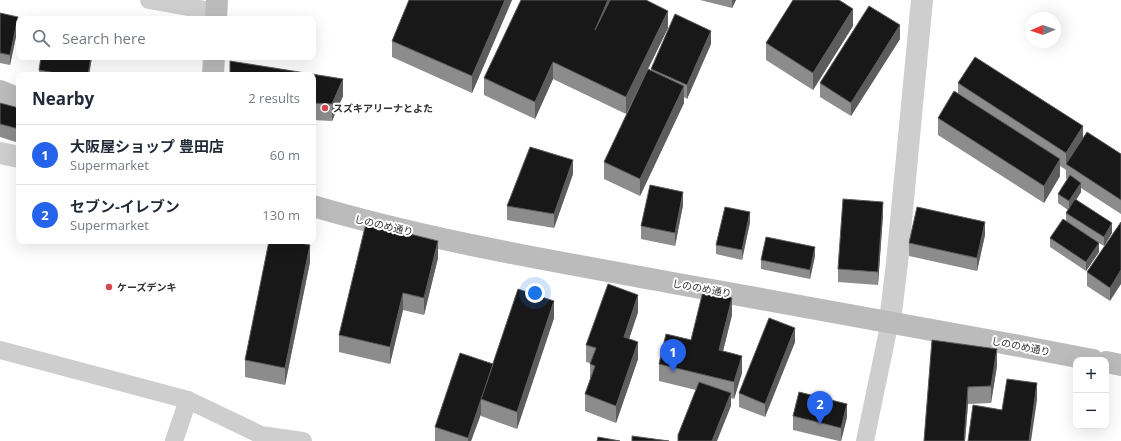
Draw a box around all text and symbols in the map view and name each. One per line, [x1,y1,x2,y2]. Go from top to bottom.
north arrow [1025,12,1061,48]
search box [16,16,316,60]
icon: search [30,27,52,49]
text: Search here [62,28,146,48]
text: Nearby [32,87,94,110]
text: 2 results [248,89,300,107]
place label: スズキアリーナとよた [333,101,433,115]
marker: スズキアリーナとよた [320,103,330,113]
text: 大阪屋ショップ 豊田店 [70,136,224,156]
text: 1 [41,146,49,164]
text: 60 m [270,146,300,164]
text: Supermarket [70,156,149,174]
text: セブン-イレブン [70,196,180,216]
text: 2 [41,206,49,224]
text: 130 m [262,206,300,224]
street label: しののめ通り [353,211,415,239]
text: Supermarket [70,216,149,234]
street label: しののめ通り [671,276,733,300]
place label: ケーズデンキ [117,280,177,294]
marker: ケーズデンキ [104,282,114,292]
your location [525,283,545,303]
street label: しののめ通り [990,333,1052,359]
pin: 1 [660,339,686,372]
map controls [1073,357,1109,429]
button: + [1073,357,1109,393]
pin: 2 [807,391,833,424]
button: − [1073,393,1109,429]

